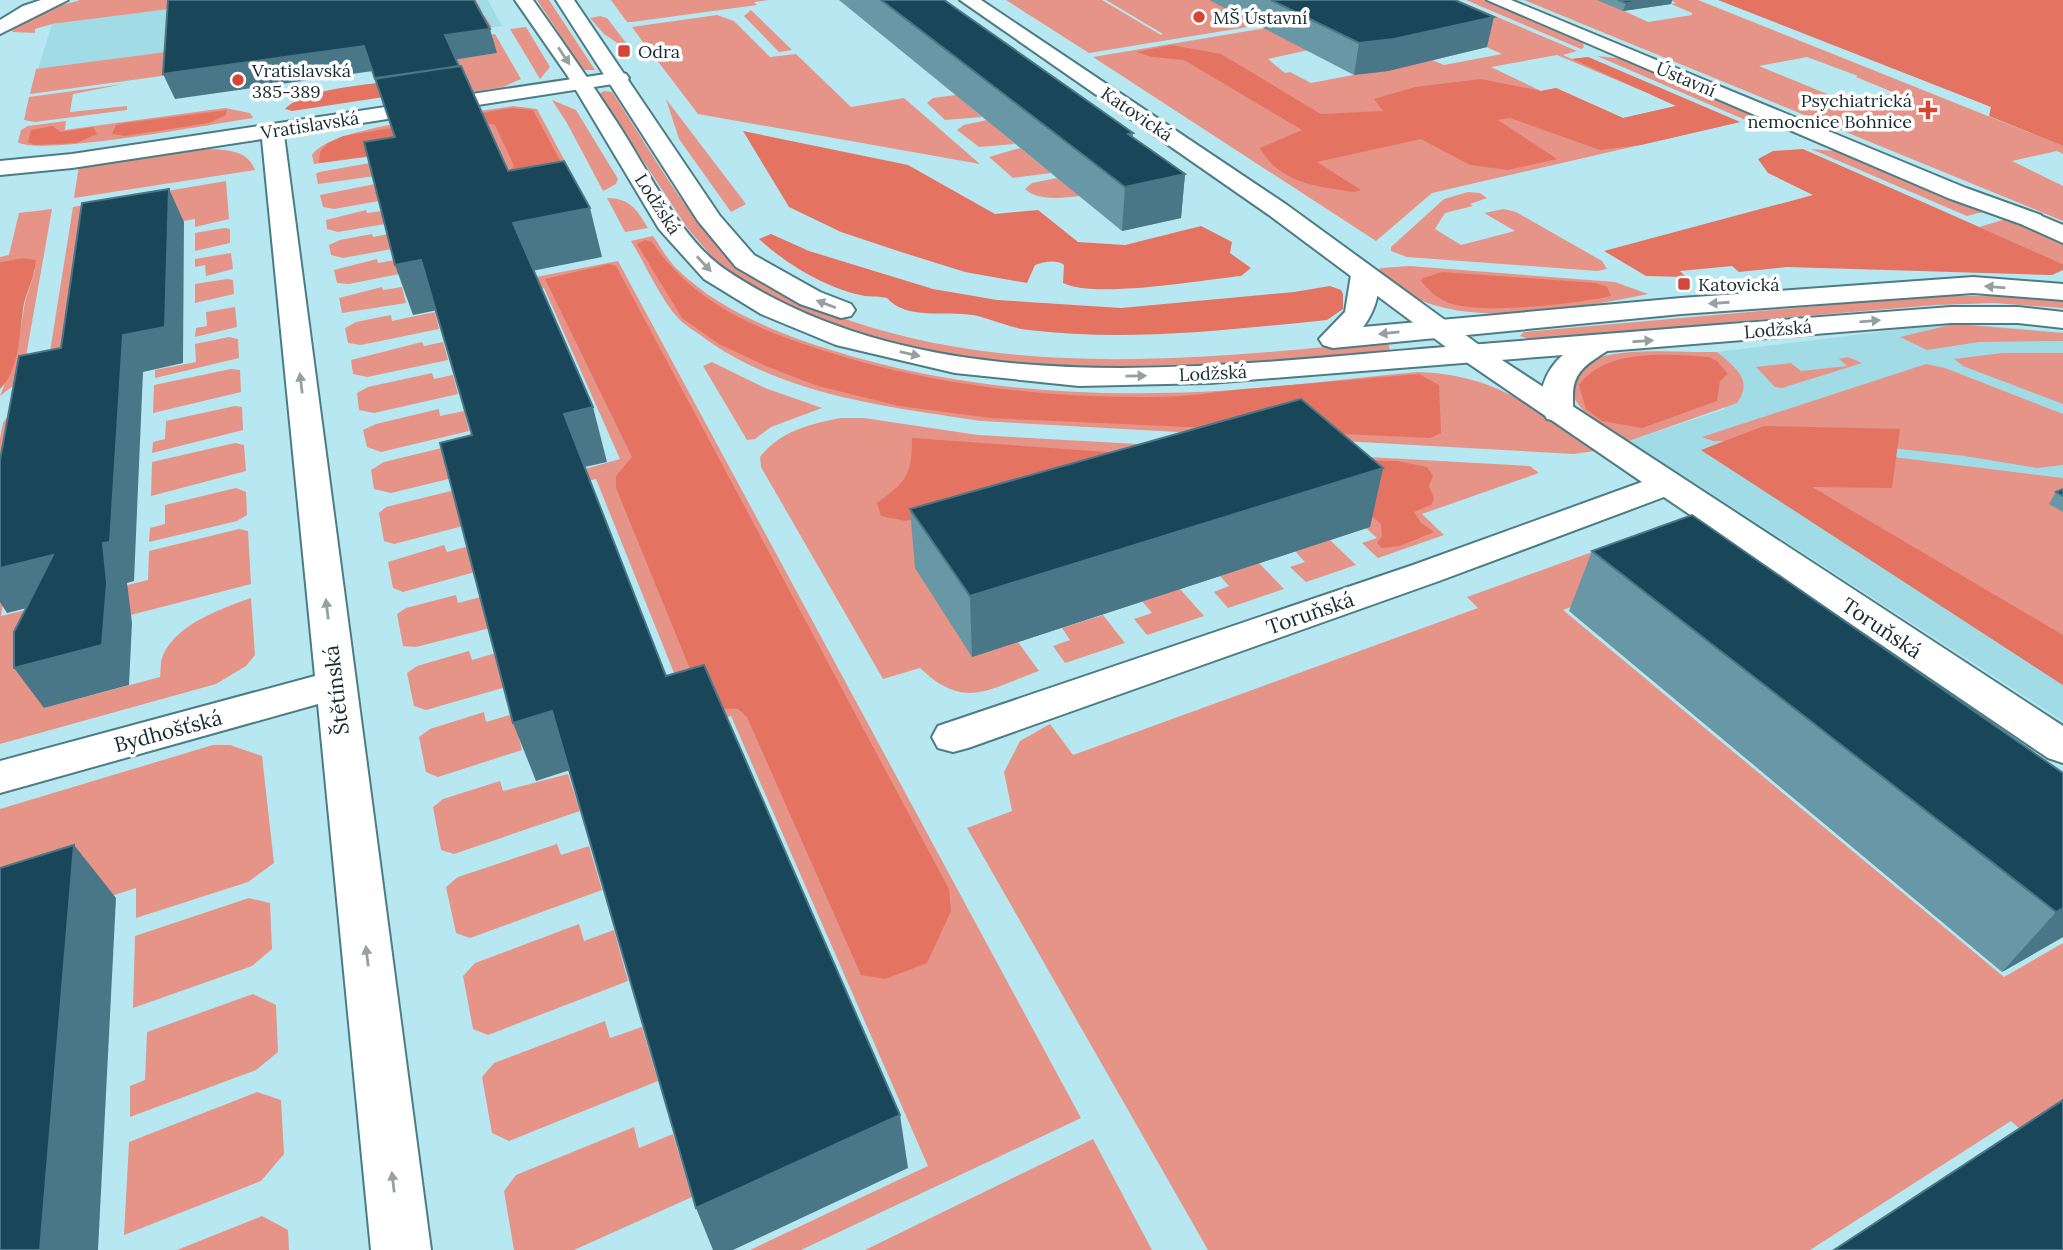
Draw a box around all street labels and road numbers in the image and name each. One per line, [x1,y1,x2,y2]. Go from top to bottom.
street label: Ústavní [1653,56,1719,102]
street label: Katovická [1097,82,1177,146]
street label: Vratislavská [258,106,361,144]
street label: Lodžská [630,169,686,239]
street label: Lodžská [1743,315,1813,343]
street label: Lodžská [1178,360,1248,386]
street label: Toruňská [1263,585,1358,641]
street label: Toruňská [1837,591,1927,665]
street label: Štětínská [317,644,355,736]
street label: Bydhošťská [111,704,225,758]

